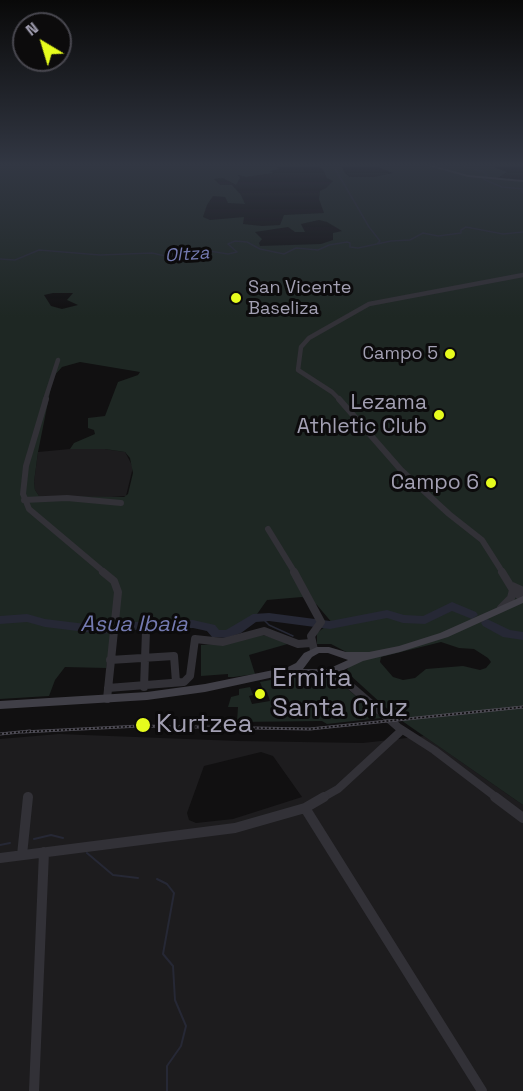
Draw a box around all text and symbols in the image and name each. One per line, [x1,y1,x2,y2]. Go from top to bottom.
north arrow [12,12,72,72]
text: N [21,17,43,41]
water label: Oltza [164,243,210,267]
place label: San Vicente Baseliza [248,277,351,320]
marker: San Vicente Baseliza [229,291,243,305]
place label: Campo 5 [362,343,438,365]
marker: Campo 5 [443,347,457,361]
place label: Lezama Athletic Club [297,390,427,440]
marker: Lezama Athletic Club [432,408,446,422]
place label: Campo 6 [391,470,479,496]
marker: Campo 6 [484,476,498,490]
water label: Asua Ibaia [80,612,188,638]
place label: Ermita Santa Cruz [272,663,408,724]
marker: Ermita Santa Cruz [253,687,267,701]
place label: Kurtzea [156,709,253,741]
marker: Kurtzea [134,716,152,734]

